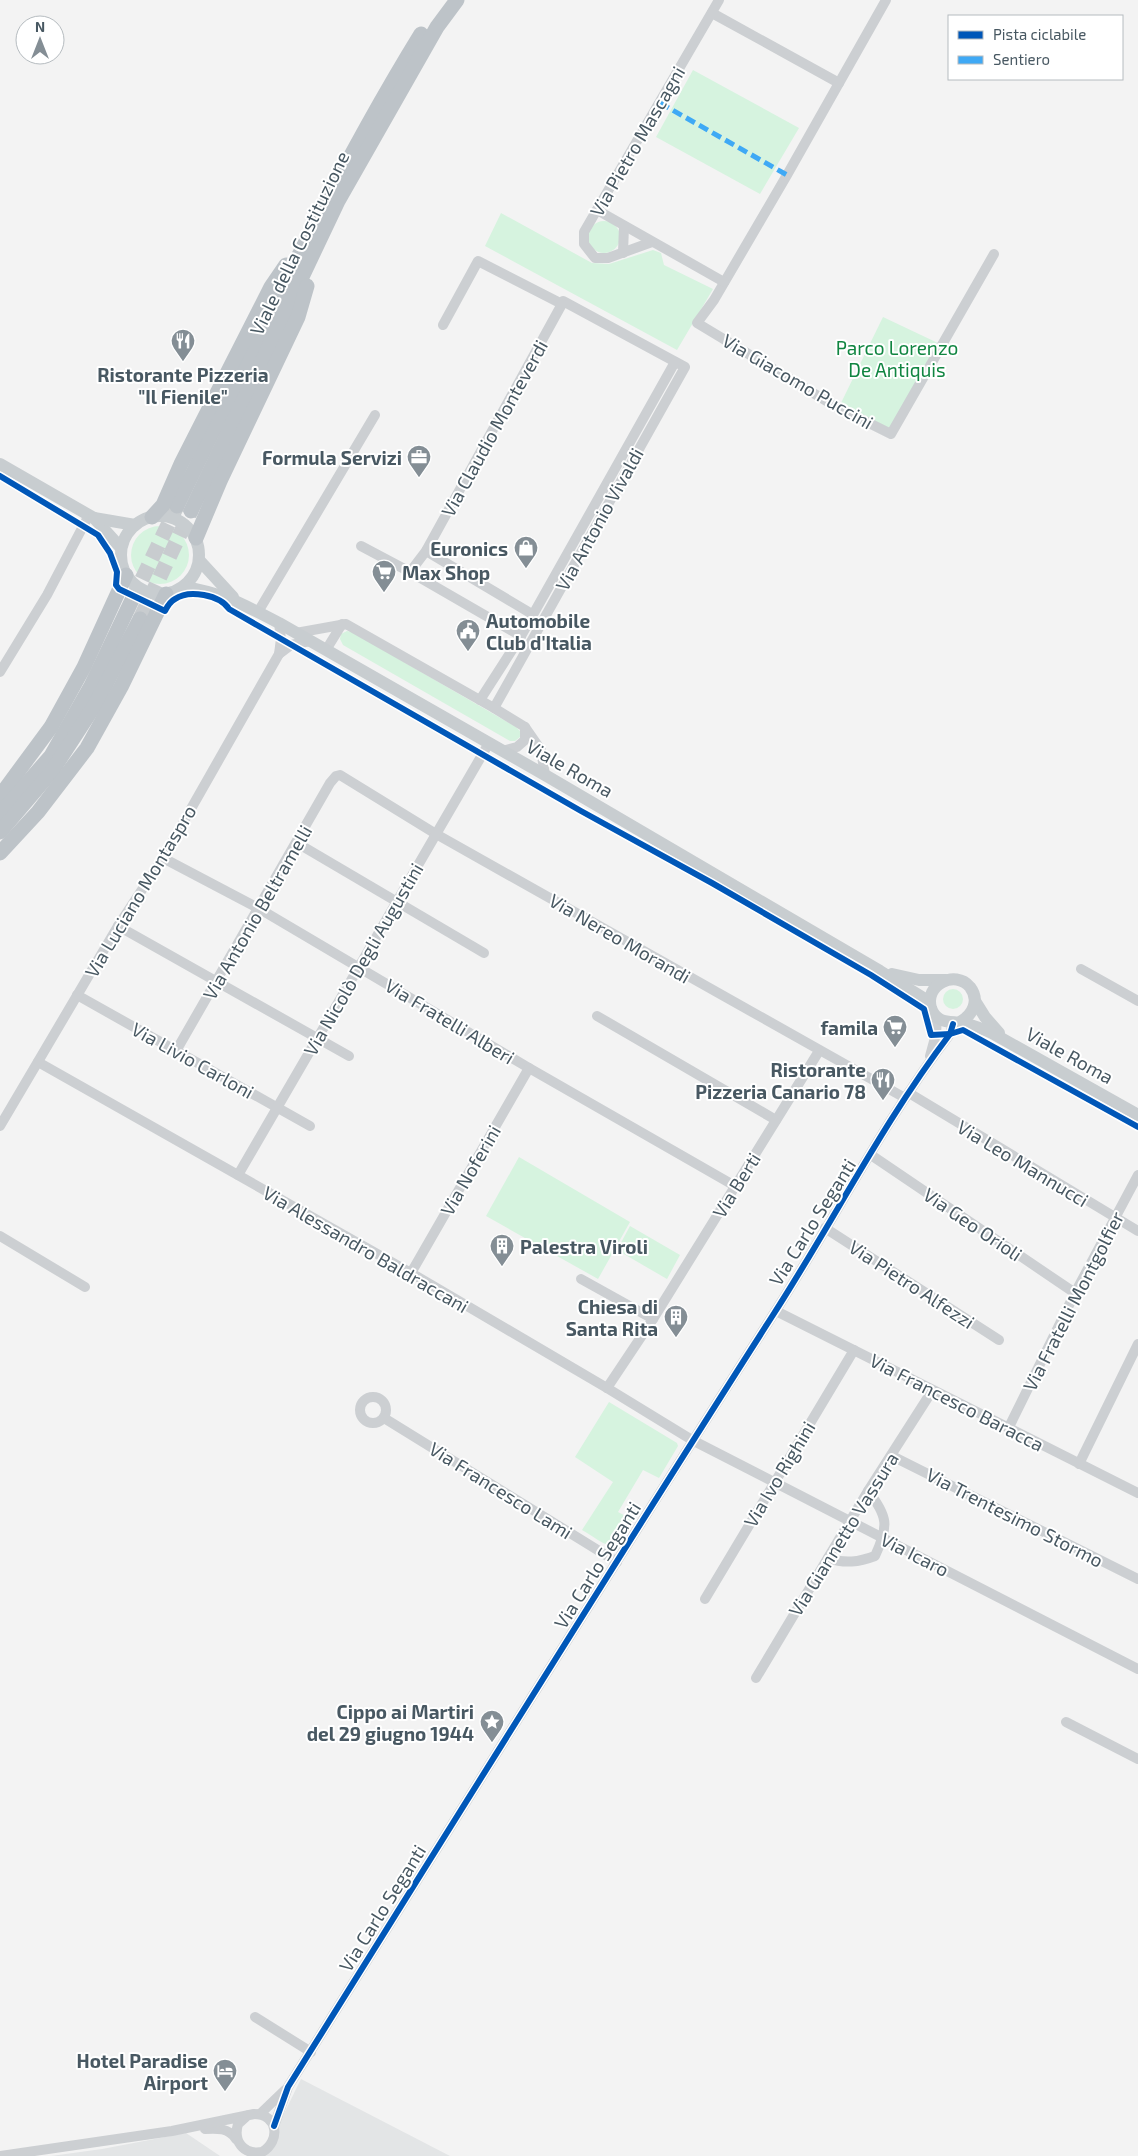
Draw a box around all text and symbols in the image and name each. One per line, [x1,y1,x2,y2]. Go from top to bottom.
north arrow [15,15,65,65]
legend [948,15,1123,80]
text: N [35,18,45,35]
text: Pista ciclabile [993,25,1086,43]
text: Sentiero [993,50,1050,68]
street label: Via Pietro Mascagni [585,62,689,220]
street label: Viale della Costituzione [244,147,354,339]
restaurant icon: Ristorante Pizzeria "Il Fienile" [170,328,196,362]
street label: Via Giacomo Puccini [718,328,878,434]
street label: Via Claudio Monteverdi [436,336,552,520]
park label: Parco Lorenzo De Antiquis [836,336,958,381]
place label: Ristorante Pizzeria "Il Fienile" [97,363,269,408]
office icon: Formula Servizi [406,444,432,478]
street label: Via Antonio Vivaldi [550,444,648,594]
place label: Formula Servizi [262,446,402,469]
shop icon: Euronics [513,535,539,569]
place label: Euronics [430,537,508,560]
supermarket icon: Max Shop [371,559,397,593]
place label: Max Shop [402,561,490,584]
place label: Automobile Club d'Italia [486,609,592,654]
public building icon: Automobile Club d'Italia [455,618,481,652]
street label: Viale Roma [523,734,617,802]
street label: Via Luciano Montaspro [79,801,201,981]
street label: Via Antonio Beltramelli [198,821,316,1003]
street label: Via Nicolò Degli Augustini [298,859,428,1059]
street label: Via Nereo Morandi [545,888,695,988]
street label: Via Fratelli Alberi [381,973,519,1069]
supermarket icon: famila [882,1014,908,1048]
place label: famila [820,1016,878,1039]
street label: Via Livio Carloni [128,1017,258,1103]
street label: Viale Roma [1022,1022,1118,1088]
place label: Ristorante Pizzeria Canario 78 [695,1058,866,1103]
restaurant icon: Ristorante Pizzeria Canario 78 [870,1067,896,1101]
street label: Via Leo Mannucci [953,1115,1093,1211]
street label: Via Noferini [435,1121,505,1219]
street label: Via Berti [707,1148,765,1222]
street label: Via Carlo Seganti [764,1154,860,1290]
street label: Via Alessandro Baldraccani [259,1181,473,1317]
street label: Via Geo Orioli [919,1183,1027,1265]
street label: Via Fratelli Montgolfier [1018,1207,1128,1395]
building icon: Palestra Viroli [489,1233,515,1267]
place label: Palestra Viroli [520,1235,648,1258]
street label: Via Pietro Alfezzi [845,1235,979,1333]
place label: Chiesa di Santa Rita [566,1295,658,1340]
building icon: Chiesa di Santa Rita [663,1304,689,1338]
street label: Via Francesco Baracca [866,1348,1048,1456]
street label: Via Ivo Righini [738,1417,820,1531]
street label: Via Francesco Lami [425,1437,577,1543]
street label: Via Giannetto Vassura [783,1448,903,1620]
street label: Via Trentesimo Stormo [923,1462,1107,1572]
street label: Via Carlo Seganti [549,1497,645,1633]
street label: Via Icaro [877,1527,953,1581]
place label: Cippo ai Martiri del 29 giugno 1944 [307,1700,474,1745]
place icon: Cippo ai Martiri del 29 giugno 1944 [479,1709,505,1743]
street label: Via Carlo Seganti [334,1840,430,1976]
place label: Hotel Paradise Airport [77,2049,208,2094]
hotel icon: Hotel Paradise Airport [212,2058,238,2092]

